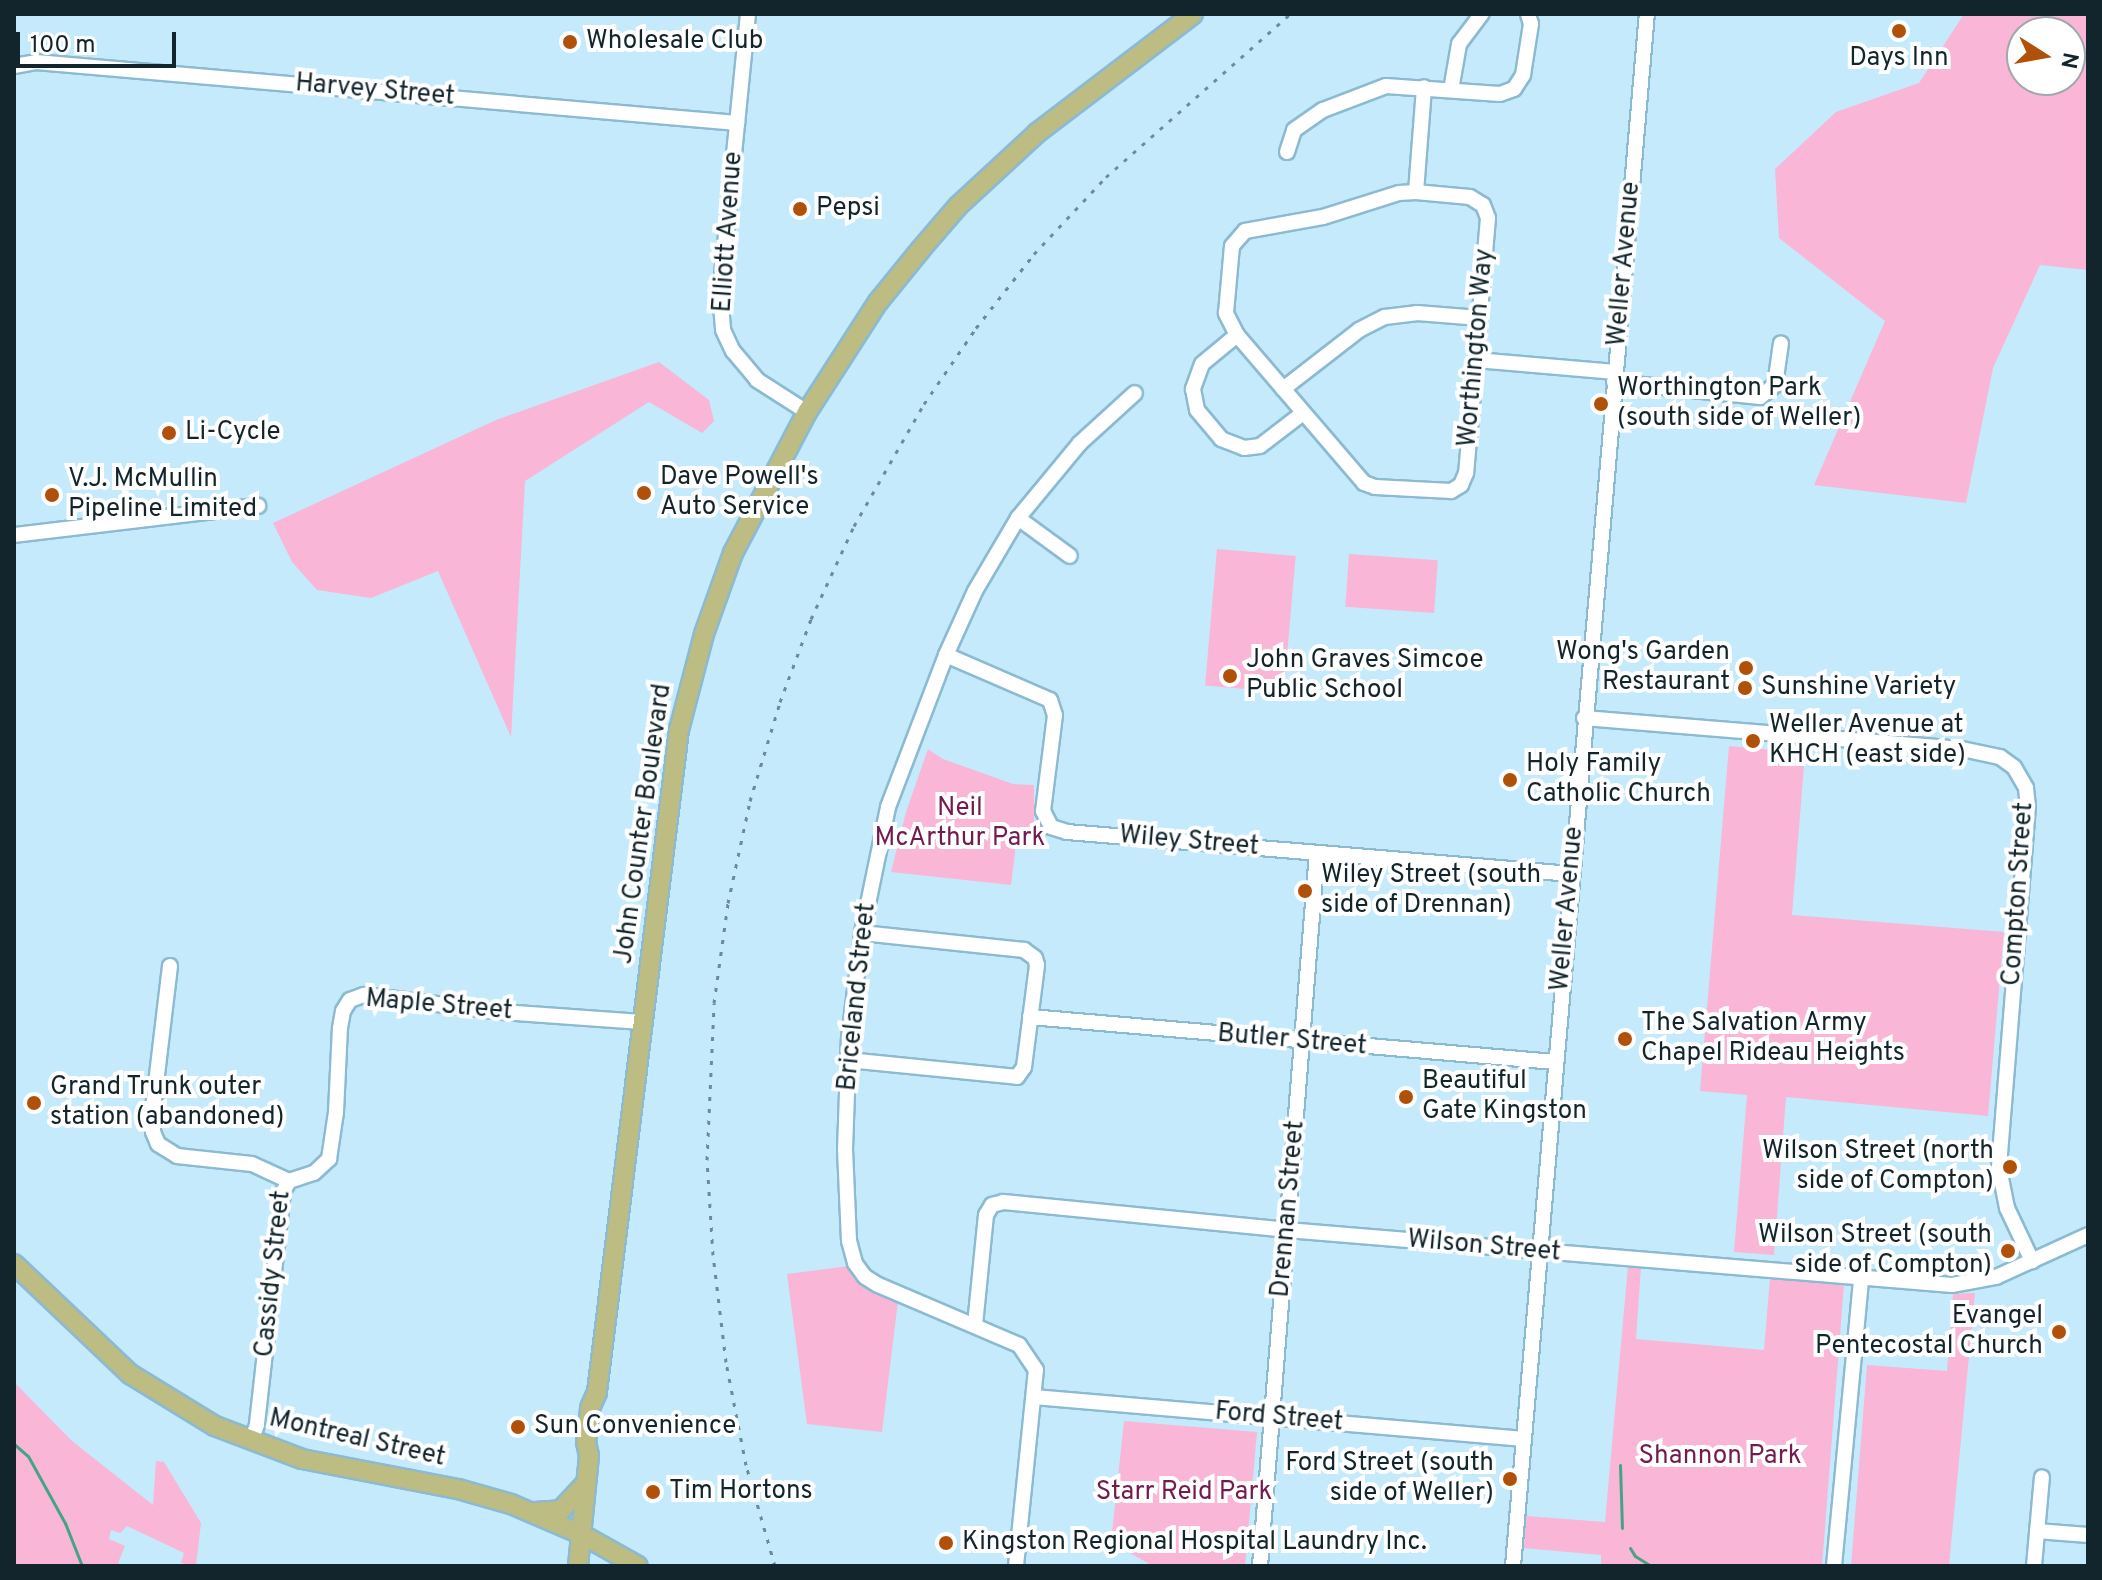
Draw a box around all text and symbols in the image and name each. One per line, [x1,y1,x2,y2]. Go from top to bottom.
scale bar [20,16,180,66]
north arrow [2006,16,2086,96]
marker: Days Inn [1890,22,1908,40]
place label: Wholesale Club [586,26,763,58]
text: 100 m [30,31,96,61]
marker: Wholesale Club [561,33,579,51]
place label: Days Inn [1849,43,1949,75]
text: N [2053,50,2083,71]
street label: Harvey Street [294,68,456,114]
street label: Elliott Avenue [708,150,750,314]
street label: Weller Avenue [1602,180,1648,348]
place label: Pepsi [816,193,880,225]
marker: Pepsi [791,200,809,218]
street label: Worthington Way [1453,247,1501,449]
place label: Worthington Park (south side of Weller) [1617,373,1862,434]
marker: Worthington Park (south side of Weller) [1592,395,1610,413]
place label: Li-Cycle [185,417,281,449]
marker: Li-Cycle [160,424,178,442]
place label: Dave Powell's Auto Service [660,462,819,524]
place label: V.J. McMullin Pipeline Limited [68,464,257,526]
marker: Dave Powell's Auto Service [635,484,653,502]
marker: V.J. McMullin Pipeline Limited [43,486,61,504]
place label: Wong's Garden Restaurant [1556,637,1730,698]
place label: John Graves Simcoe Public School [1246,645,1483,706]
marker: Wong's Garden Restaurant [1737,659,1755,677]
marker: John Graves Simcoe Public School [1221,667,1239,685]
place label: Sunshine Variety [1761,672,1957,704]
marker: Sunshine Variety [1736,679,1754,697]
street label: John Counter Boulevard [609,682,679,966]
place label: Weller Avenue at KHCH (east side) [1769,710,1966,772]
marker: Weller Avenue at KHCH (east side) [1744,732,1762,750]
place label: Holy Family Catholic Church [1526,749,1711,810]
marker: Holy Family Catholic Church [1501,771,1519,789]
park label: Neil McArthur Park [875,793,1045,854]
street label: Compton Street [1997,801,2041,987]
street label: Wiley Street [1118,820,1260,864]
street label: Weller Avenue [1545,825,1591,993]
place label: Wiley Street (south side of Drennan) [1321,860,1541,922]
marker: Wiley Street (south side of Drennan) [1296,882,1314,900]
street label: Briceland Street [833,901,883,1093]
street label: Maple Street [364,984,514,1028]
place label: The Salvation Army Chapel Rideau Heights [1641,1008,1905,1070]
street label: Butler Street [1216,1019,1368,1063]
marker: The Salvation Army Chapel Rideau Heights [1616,1030,1634,1048]
place label: Beautiful Gate Kingston [1422,1066,1587,1128]
place label: Grand Trunk outer station (abandoned) [50,1072,284,1134]
marker: Beautiful Gate Kingston [1397,1088,1415,1106]
marker: Grand Trunk outer station (abandoned) [25,1094,43,1112]
street label: Drennan Street [1266,1119,1312,1299]
place label: Wilson Street (north side of Compton) [1762,1136,1994,1198]
marker: Wilson Street (north side of Compton) [2001,1158,2019,1176]
street label: Cassidy Street [250,1189,298,1359]
place label: Wilson Street (south side of Compton) [1758,1220,1992,1282]
street label: Wilson Street [1406,1225,1562,1269]
marker: Wilson Street (south side of Compton) [1999,1242,2017,1260]
place label: Evangel Pentecostal Church [1815,1301,2043,1362]
marker: Evangel Pentecostal Church [2050,1323,2068,1341]
street label: Ford Street [1214,1397,1344,1439]
street label: Montreal Street [266,1404,448,1474]
place label: Sun Convenience [534,1411,736,1443]
marker: Sun Convenience [509,1418,527,1436]
park label: Shannon Park [1638,1441,1802,1473]
place label: Ford Street (south side of Weller) [1285,1448,1494,1510]
marker: Ford Street (south side of Weller) [1501,1470,1519,1488]
place label: Tim Hortons [669,1476,813,1508]
park label: Starr Reid Park [1096,1477,1272,1509]
marker: Tim Hortons [644,1483,662,1501]
place label: Kingston Regional Hospital Laundry Inc. [962,1527,1427,1559]
marker: Kingston Regional Hospital Laundry Inc. [937,1534,955,1552]

